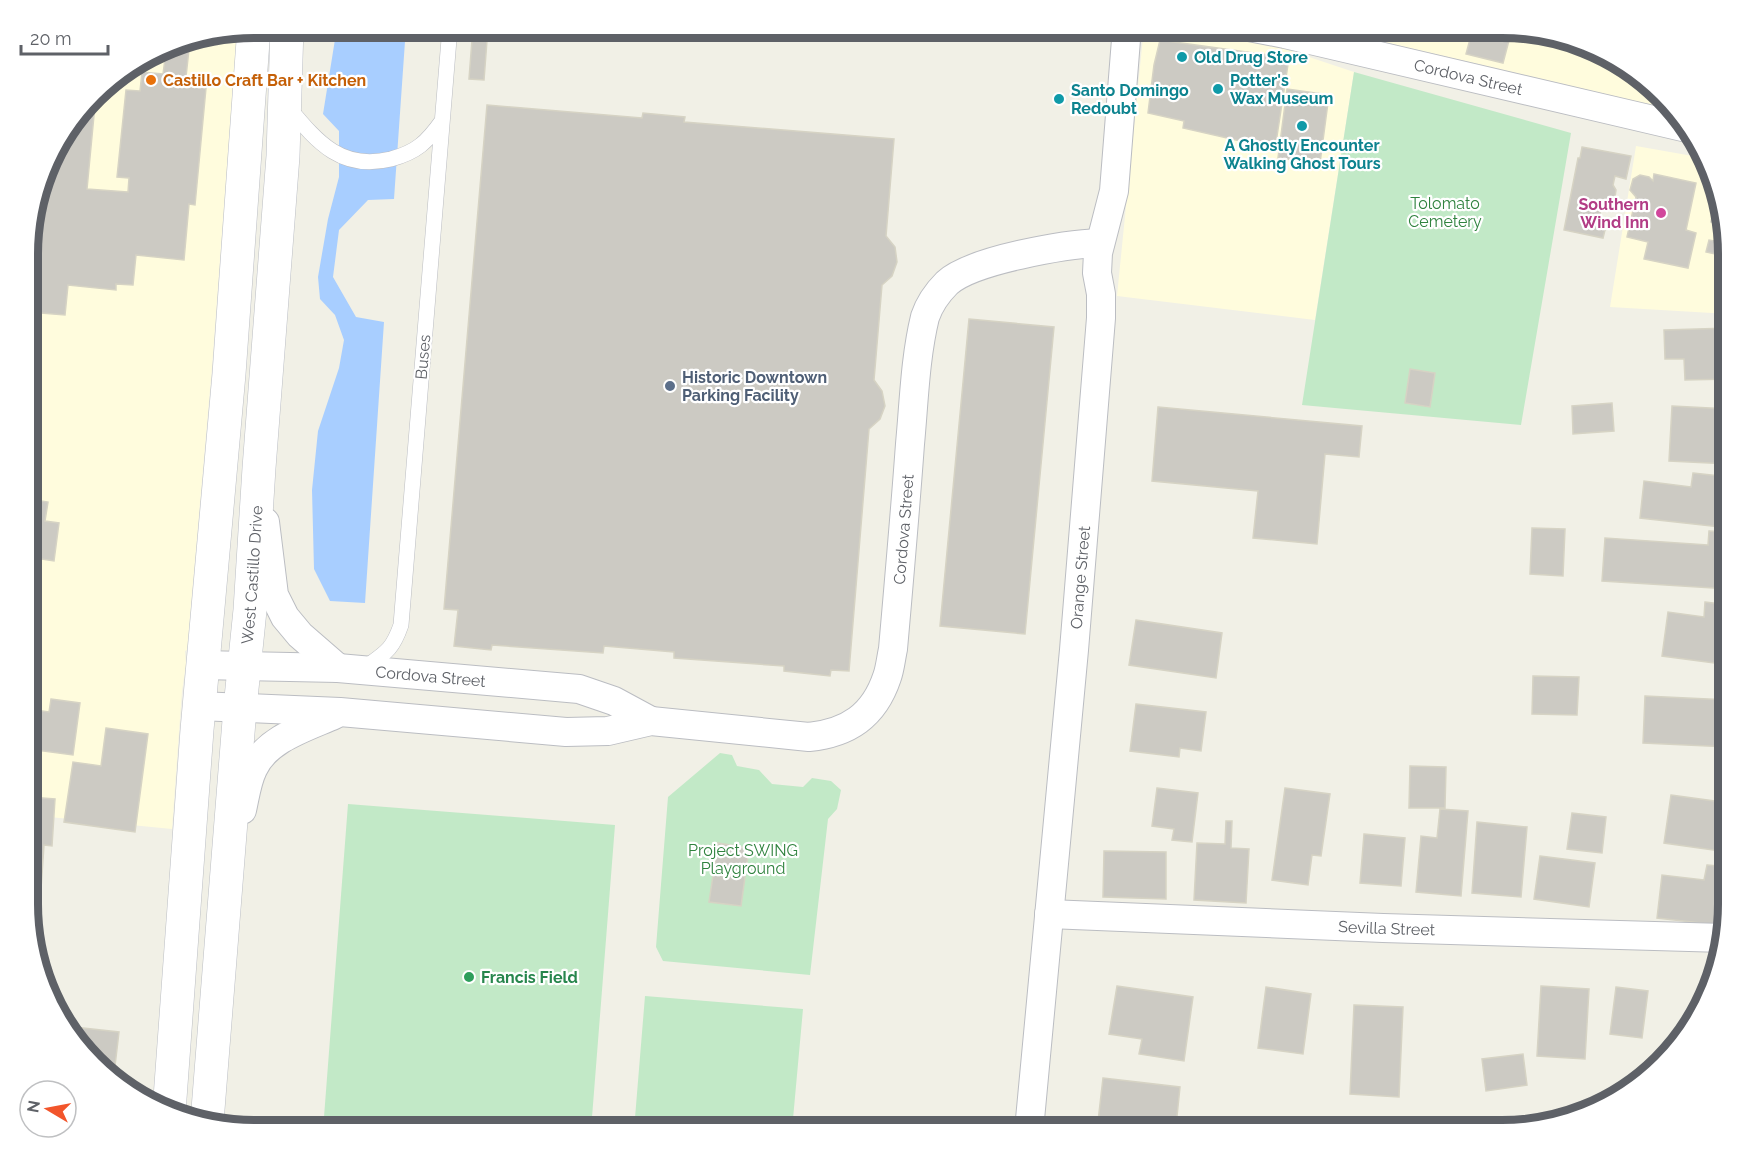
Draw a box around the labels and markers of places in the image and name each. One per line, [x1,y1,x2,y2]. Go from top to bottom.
place label: Old Drug Store [1194,48,1308,67]
marker: Old Drug Store [1175,50,1189,64]
place label: Castillo Craft Bar + Kitchen [163,71,366,90]
place label: Potter's Wax Museum [1230,71,1333,108]
marker: Castillo Craft Bar + Kitchen [144,73,158,87]
place label: Santo Domingo Redoubt [1071,81,1189,118]
marker: Potter's Wax Museum [1211,82,1225,96]
marker: Santo Domingo Redoubt [1052,92,1066,106]
marker: A Ghostly Encounter Walking Ghost Tours [1295,119,1309,133]
place label: A Ghostly Encounter Walking Ghost Tours [1223,136,1381,173]
place label: Southern Wind Inn [1578,195,1649,232]
marker: Southern Wind Inn [1654,206,1668,220]
place label: Historic Downtown Parking Facility [682,368,827,405]
marker: Historic Downtown Parking Facility [663,379,677,393]
place label: Francis Field [481,968,578,987]
marker: Francis Field [462,970,476,984]

